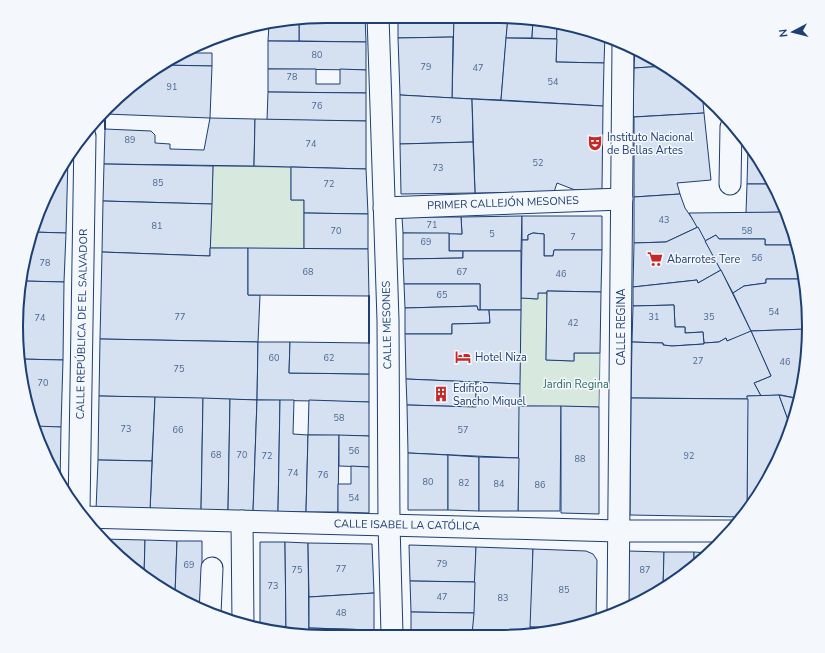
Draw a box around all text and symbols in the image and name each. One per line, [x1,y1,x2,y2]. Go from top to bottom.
north arrow [773,12,813,52]
text: N [776,28,792,38]
house number: 80 [312,49,322,61]
house number: 79 [421,61,431,73]
house number: 47 [473,62,483,74]
house number: 78 [287,71,297,83]
house number: 54 [548,76,559,88]
house number: 91 [167,81,177,93]
house number: 76 [312,100,322,112]
house number: 75 [431,114,441,126]
place label: Instituto Nacional de Bellas Artes [607,130,694,158]
house number: 89 [125,134,135,146]
theatre icon: Instituto Nacional de Bellas Artes [586,134,604,152]
house number: 74 [306,138,317,150]
house number: 52 [533,157,543,169]
house number: 73 [433,162,443,174]
house number: 85 [153,177,163,189]
house number: 72 [324,178,334,190]
street label: PRIMER CALLEJÓN MESONES [427,192,579,213]
house number: 43 [659,214,669,226]
house number: 71 [427,219,437,231]
house number: 81 [152,220,162,232]
house number: 70 [331,225,341,237]
house number: 58 [742,225,752,237]
street label: CALLE REPÚBLICA DE EL SALVADOR [72,228,91,419]
house number: 5 [489,228,495,240]
house number: 7 [570,231,576,243]
house number: 69 [421,236,431,248]
supermarket icon: Abarrotes Tere [646,250,664,268]
place label: Abarrotes Tere [667,252,740,267]
house number: 56 [752,252,762,264]
house number: 78 [40,257,50,269]
house number: 68 [303,266,313,278]
house number: 67 [457,266,467,278]
house number: 46 [556,268,566,280]
street label: CALLE MESONES [379,280,395,369]
street label: CALLE REGINA [614,288,629,366]
house number: 65 [437,289,447,301]
house number: 54 [769,306,780,318]
house number: 77 [175,311,185,323]
house number: 31 [649,311,659,323]
house number: 35 [704,311,714,323]
house number: 74 [35,312,46,324]
house number: 42 [568,317,578,329]
hotel icon: Hotel Niza [454,348,472,366]
place label: Hotel Niza [475,350,527,365]
house number: 60 [269,352,279,364]
house number: 62 [324,352,334,364]
house number: 27 [693,355,703,367]
house number: 46 [780,356,790,368]
house number: 75 [174,363,184,375]
house number: 70 [38,377,48,389]
park label: Jardin Regina [542,377,609,392]
place label: Edificio Sancho Miquel [453,381,527,409]
building icon: Edificio Sancho Miquel [432,385,450,403]
house number: 58 [334,412,344,424]
house number: 73 [121,423,131,435]
house number: 66 [173,424,183,436]
house number: 57 [458,424,468,436]
house number: 56 [349,445,359,457]
house number: 68 [211,449,221,461]
house number: 70 [237,449,247,461]
house number: 72 [262,450,272,462]
house number: 92 [684,450,694,462]
house number: 88 [575,453,585,465]
house number: 74 [288,467,299,479]
house number: 76 [318,469,328,481]
house number: 80 [423,476,433,488]
house number: 82 [459,477,469,489]
house number: 84 [494,478,505,490]
house number: 86 [535,479,545,491]
house number: 54 [349,492,360,504]
street label: CALLE ISABEL LA CATÓLICA [334,515,480,534]
house number: 79 [437,558,447,570]
house number: 69 [184,559,194,571]
house number: 77 [336,563,346,575]
house number: 75 [292,564,302,576]
house number: 87 [640,564,650,576]
house number: 73 [268,580,278,592]
house number: 85 [559,584,569,596]
house number: 47 [437,591,447,603]
house number: 83 [498,592,508,604]
house number: 48 [336,607,346,619]

